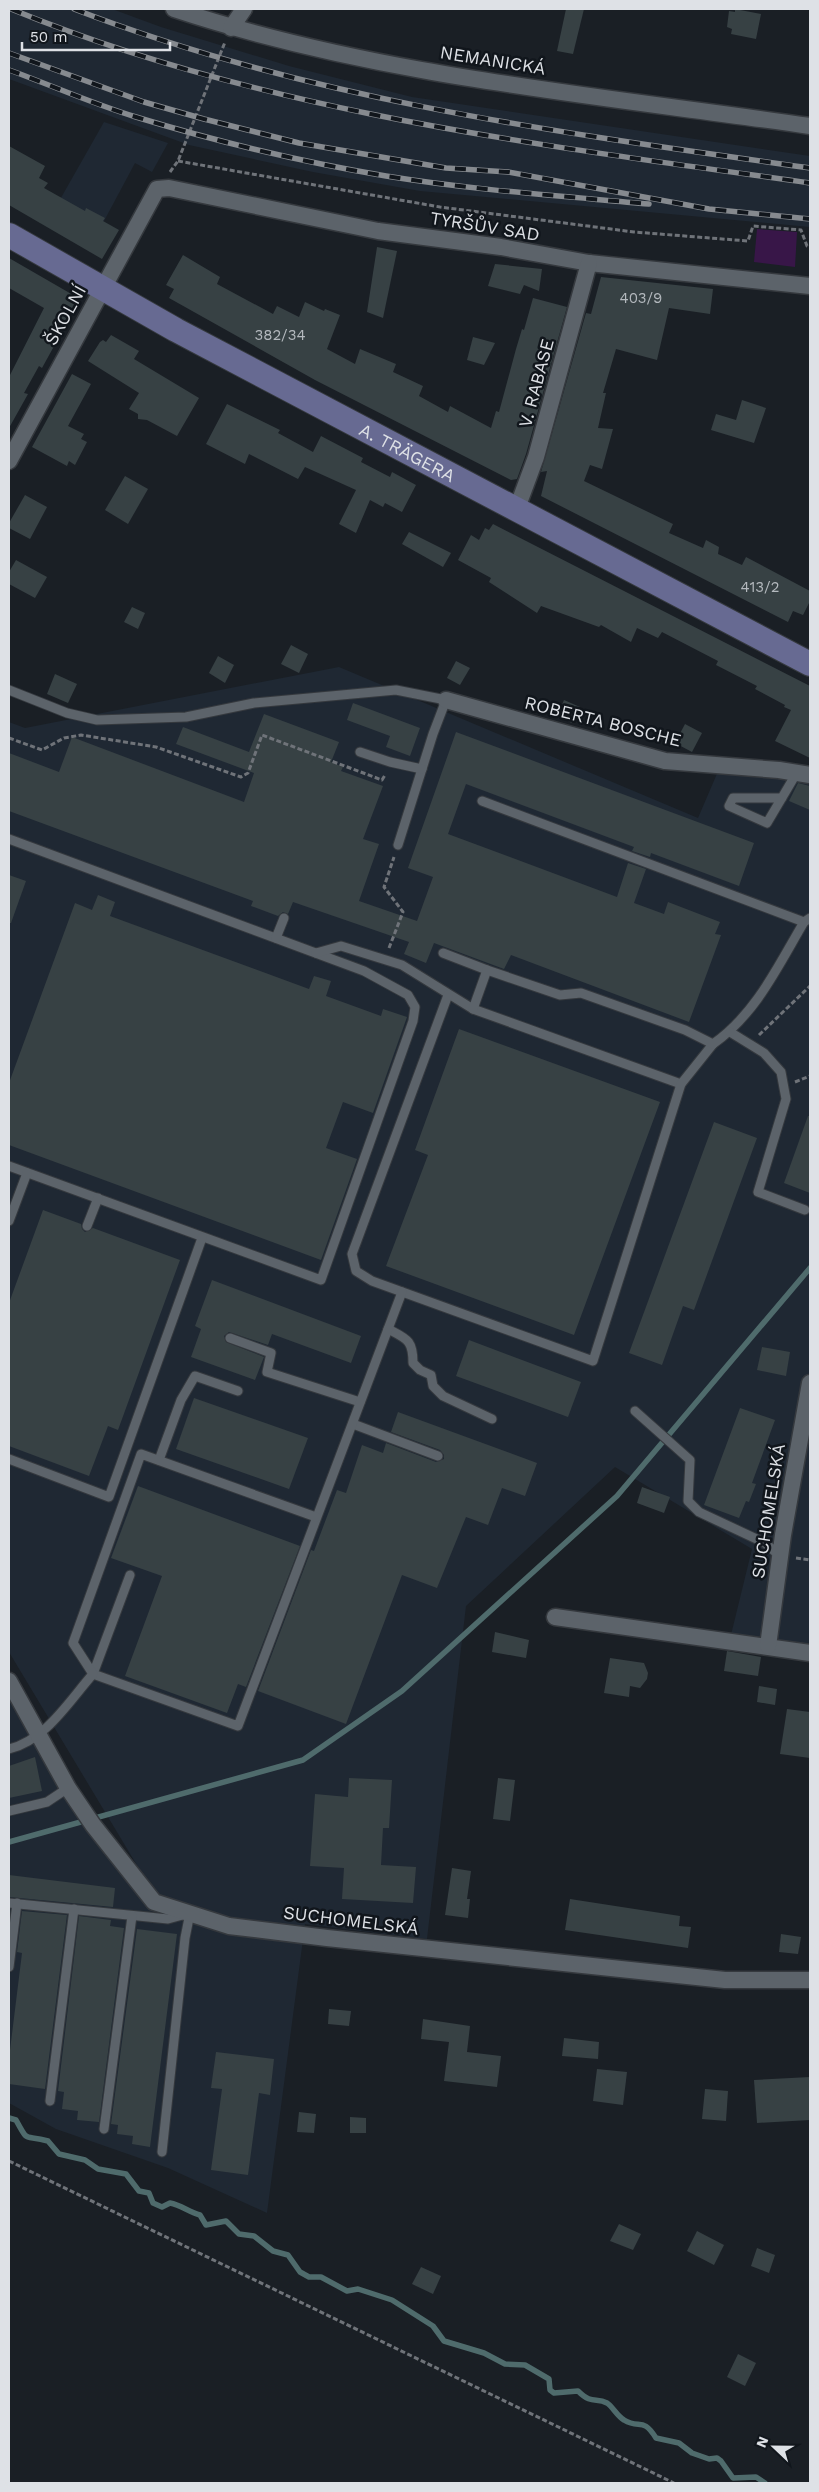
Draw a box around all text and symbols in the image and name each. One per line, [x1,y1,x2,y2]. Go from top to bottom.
scale bar [22,20,170,52]
text: 50 m [30,28,67,46]
street label: NEMANICKÁ [439,41,547,79]
street label: TYRŠŮV SAD [429,207,541,245]
street label: ŠKOLNÍ [40,281,90,349]
house number: 403/9 [620,289,662,307]
house number: 382/34 [254,326,306,344]
street label: V. RABASE [514,336,558,430]
street label: A. TRÄGERA [356,418,459,486]
house number: 413/2 [741,578,779,596]
street label: ROBERTA BOSCHE [523,691,683,751]
street label: SUCHOMELSKÁ [747,1442,789,1580]
street label: SUCHOMELSKÁ [282,1901,420,1939]
north arrow [749,2422,799,2472]
text: N [753,2434,771,2450]

